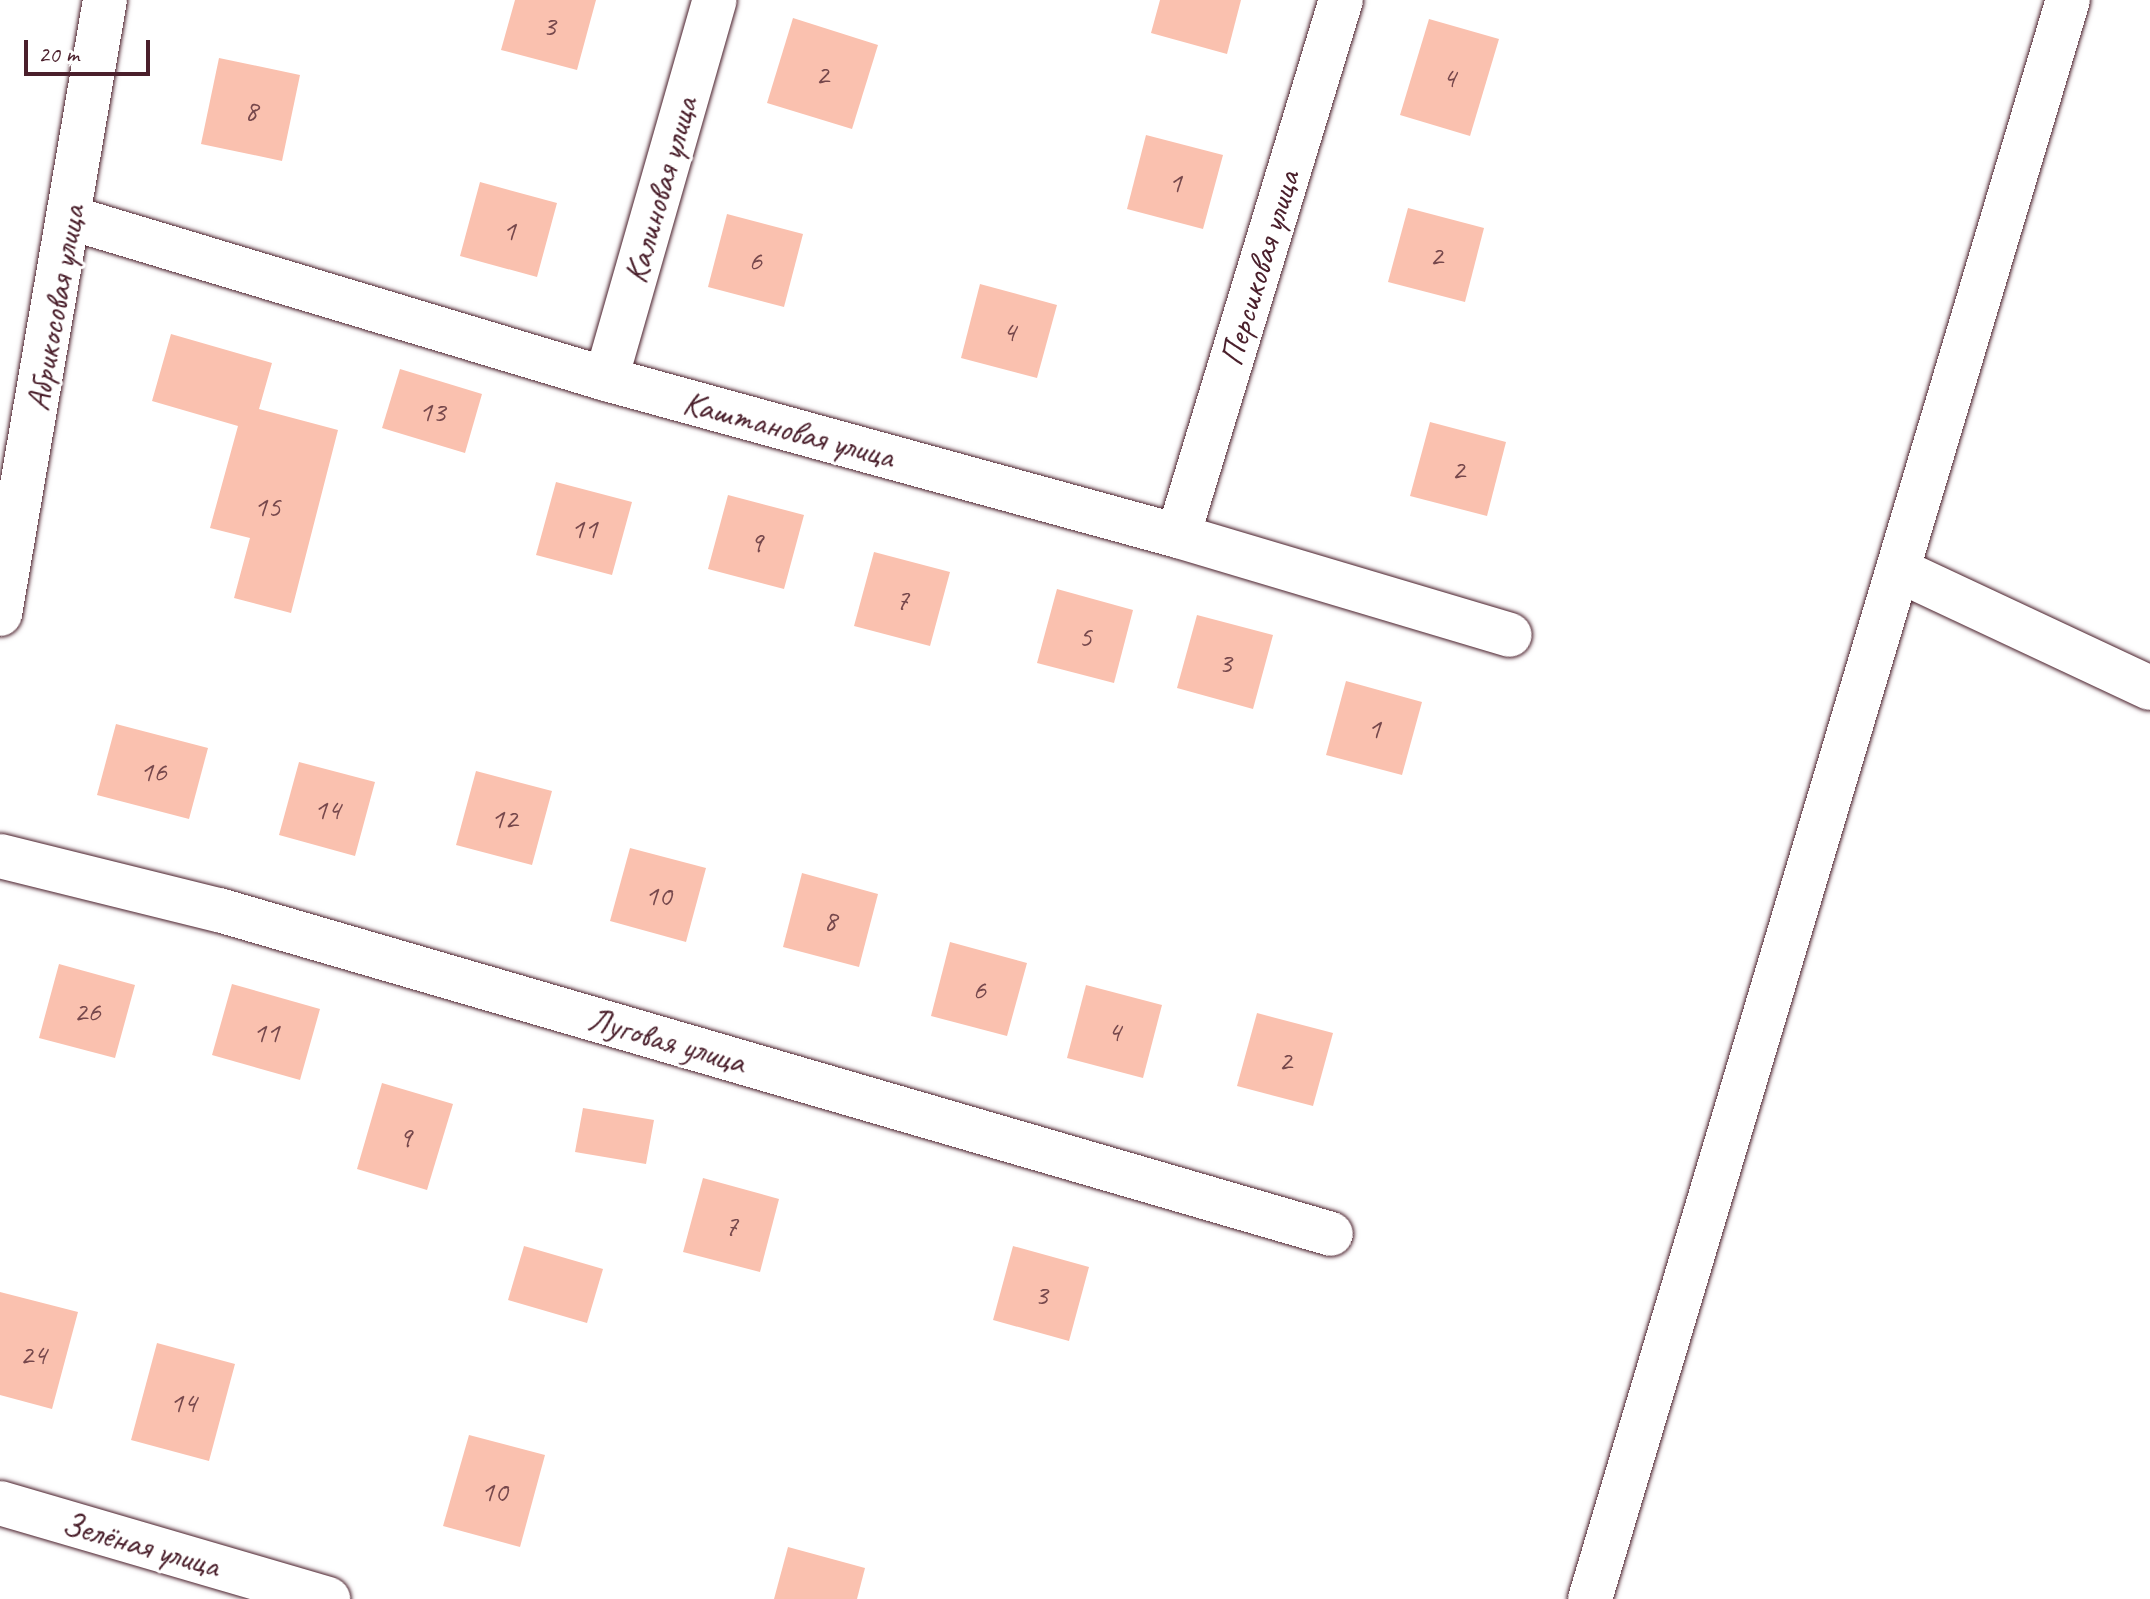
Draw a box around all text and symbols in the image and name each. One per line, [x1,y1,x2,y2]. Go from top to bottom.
house number: 3 [542,7,556,43]
scale bar [28,24,154,74]
text: 20 m [38,39,79,69]
house number: 2 [815,56,829,92]
house number: 4 [1442,59,1456,95]
street label: Калиновая улица [614,91,706,289]
house number: 8 [244,92,258,128]
house number: 1 [1168,164,1182,200]
street label: Персиковая улица [1210,164,1308,372]
street label: Абрикосовая улица [17,201,93,415]
house number: 1 [502,212,516,248]
house number: 2 [1429,237,1443,273]
house number: 6 [748,242,762,278]
house number: 4 [1002,313,1016,349]
street label: Каштановая улица [677,381,901,477]
house number: 13 [419,393,445,429]
house number: 2 [1451,451,1465,487]
house number: 15 [254,488,280,524]
house number: 11 [571,510,597,546]
house number: 9 [749,524,763,560]
house number: 7 [895,581,909,617]
house number: 5 [1078,618,1092,654]
house number: 3 [1218,644,1232,680]
house number: 1 [1367,710,1381,746]
house number: 16 [140,753,166,789]
house number: 14 [314,791,340,827]
house number: 12 [491,800,517,836]
house number: 10 [645,877,671,913]
house number: 8 [823,902,837,938]
house number: 6 [972,971,986,1007]
house number: 26 [74,993,100,1029]
street label: Луговая улица [583,998,751,1082]
house number: 4 [1107,1013,1121,1049]
house number: 11 [253,1014,279,1050]
house number: 2 [1278,1042,1292,1078]
house number: 9 [398,1119,412,1155]
house number: 7 [724,1207,738,1243]
house number: 3 [1034,1276,1048,1312]
house number: 24 [20,1336,46,1372]
house number: 14 [170,1384,196,1420]
house number: 10 [481,1473,507,1509]
street label: Зелёная улица [56,1502,226,1586]

